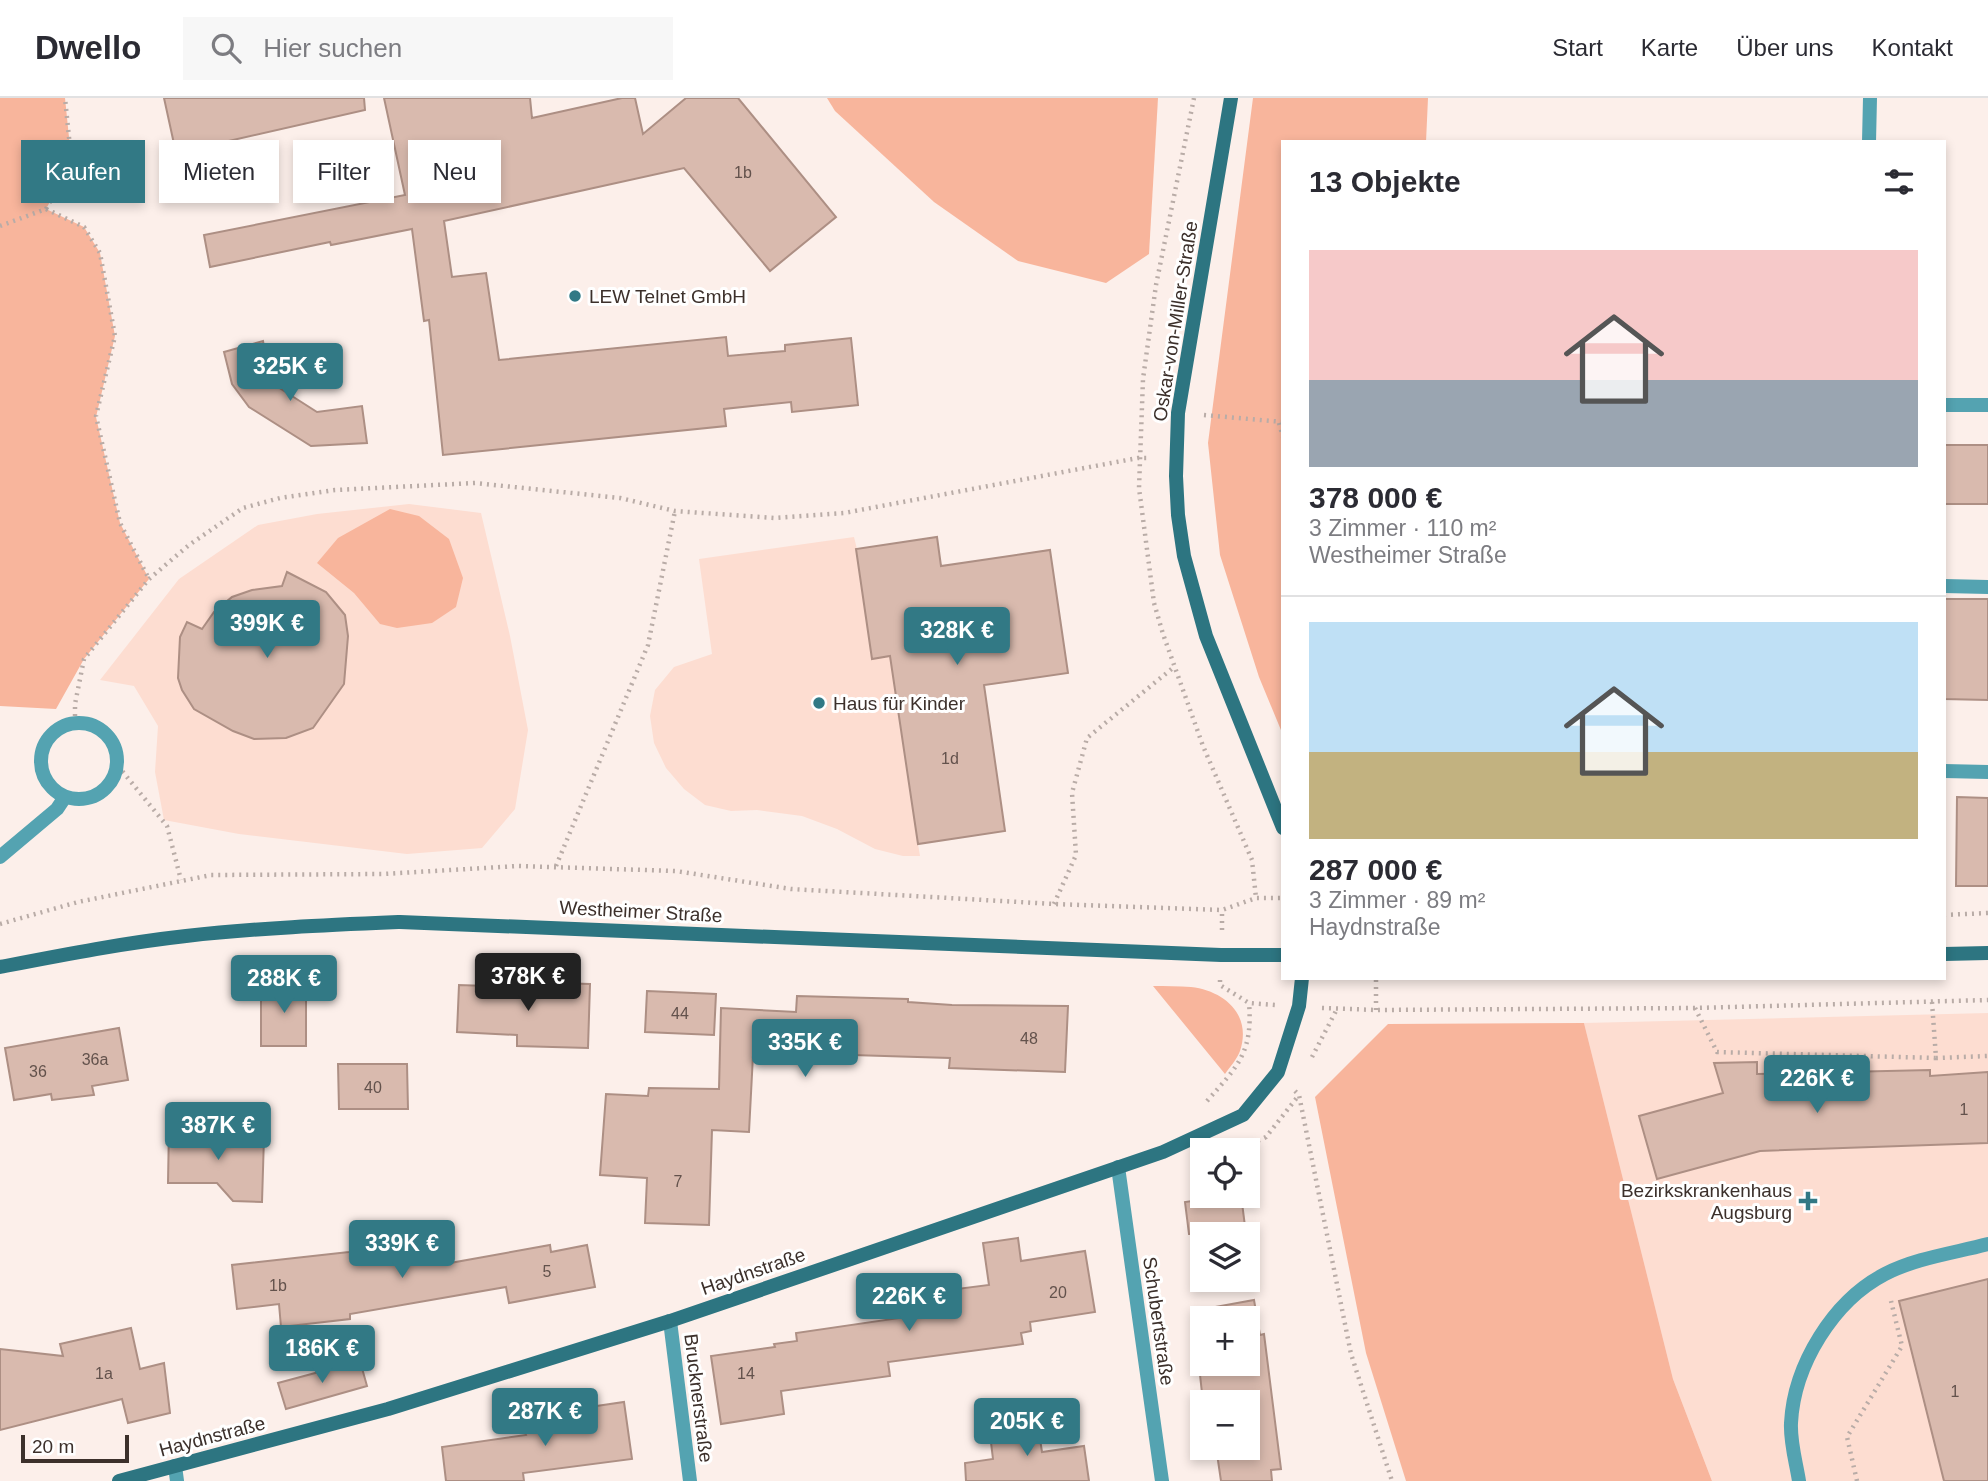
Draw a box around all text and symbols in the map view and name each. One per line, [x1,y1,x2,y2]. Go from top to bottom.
search box [183,17,673,80]
text: Dwello [35,29,141,66]
icon: search [207,29,245,67]
text: Hier suchen [263,33,402,63]
text: Start [1552,34,1603,61]
text: Karte [1641,34,1698,61]
text: Über uns [1736,34,1834,61]
text: Kontakt [1872,34,1953,61]
chip: Kaufen [21,140,145,203]
chip: Mieten [159,140,279,203]
chip: Filter [293,140,394,203]
chip: Neu [408,140,501,203]
icon: filters [1880,163,1918,201]
house number: 1b [734,164,752,181]
text: 13 Objekte [1309,165,1461,198]
street label: Oskar-von-Miller-Straße [1149,219,1202,423]
place label: LEW Telnet GmbH [589,286,746,307]
marker: LEW Telnet GmbH [567,288,583,304]
icon: home [1551,296,1677,422]
pin: 325K € [233,344,347,403]
text: 325K € [253,353,327,379]
text: 378 000 € [1309,481,1442,514]
text: 3 Zimmer · 110 m² [1309,515,1496,541]
text: Westheimer Straße [1309,542,1507,568]
pin: 399K € [210,601,324,660]
pin: 328K € [900,608,1014,667]
text: 399K € [230,610,304,636]
text: 328K € [920,617,994,643]
icon: home [1551,668,1677,794]
place label: Haus für Kinder [833,693,966,714]
marker: Haus für Kinder [811,695,827,711]
house number: 1d [941,750,959,767]
text: 287 000 € [1309,853,1442,886]
text: 3 Zimmer · 89 m² [1309,887,1485,913]
street label: Westheimer Straße [559,897,723,926]
text: Haydnstraße [1309,914,1441,940]
pin: 378K € [471,954,585,1013]
pin: 288K € [227,956,341,1015]
text: 378K € [491,963,565,989]
text: 288K € [247,965,321,991]
house number: 44 [671,1005,689,1022]
pin: 335K € [748,1020,862,1079]
text: 335K € [768,1029,842,1055]
house number: 48 [1020,1030,1038,1047]
house number: 36a [82,1051,108,1068]
pin: 226K € [1760,1056,1874,1115]
house number: 36 [29,1063,47,1080]
text: 226K € [1780,1065,1854,1091]
house number: 40 [364,1079,382,1096]
house number: 1 [1960,1101,1969,1118]
pin: 387K € [161,1102,275,1162]
text: 387K € [181,1112,255,1138]
map controls [1190,1138,1260,1460]
button: locate [1190,1138,1260,1208]
house number: 7 [674,1173,683,1190]
place label: Bezirkskrankenhaus Augsburg [1621,1180,1792,1223]
marker: Bezirkskrankenhaus Augsburg [1798,1191,1818,1211]
pin: 339K € [345,1220,459,1280]
button: layers [1190,1222,1260,1292]
text: 339K € [365,1230,439,1256]
street label: Haydnstraße [698,1244,808,1299]
street label: Schubertstraße [1139,1255,1178,1387]
house number: 5 [543,1263,552,1280]
pin: 226K € [852,1274,966,1333]
house number: 1b [269,1277,287,1294]
text: 226K € [872,1283,946,1309]
house number: 20 [1049,1284,1067,1301]
button: + [1190,1306,1260,1376]
pin: 186K € [265,1326,379,1385]
street label: Brucknerstraße [680,1332,717,1464]
text: 186K € [285,1335,359,1361]
house number: 1a [95,1365,113,1382]
house number: 14 [737,1365,755,1382]
house number: 1 [1951,1383,1960,1400]
pin: 287K € [488,1388,602,1448]
button: − [1190,1390,1260,1460]
text: 287K € [508,1398,582,1424]
pin: 205K € [970,1398,1084,1458]
text: 205K € [990,1408,1064,1434]
street label: Haydnstraße [157,1412,267,1461]
scale bar [21,1432,130,1464]
text: 20 m [32,1436,74,1457]

